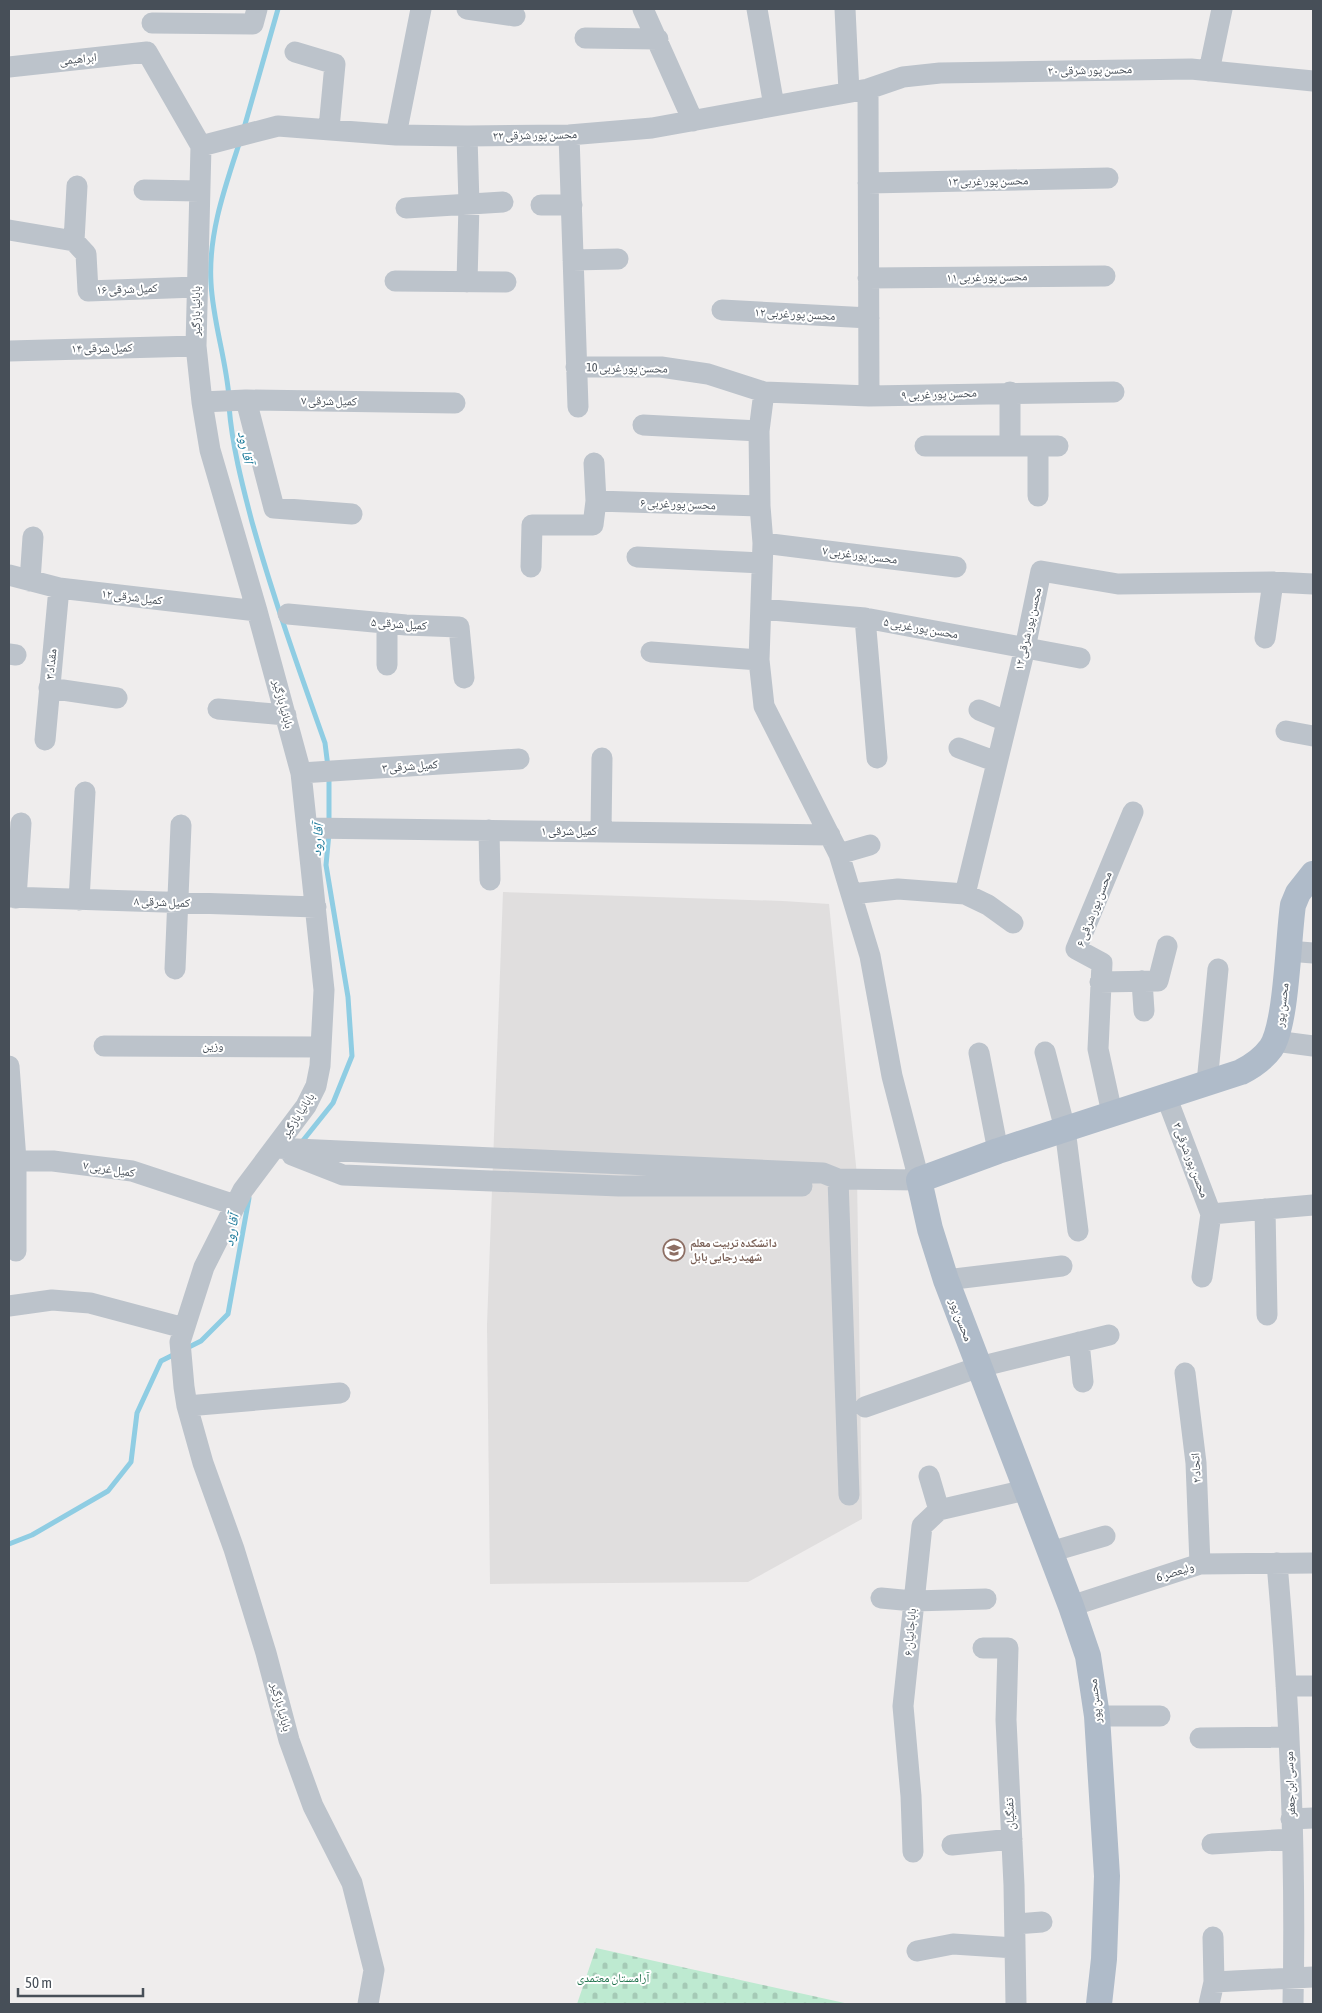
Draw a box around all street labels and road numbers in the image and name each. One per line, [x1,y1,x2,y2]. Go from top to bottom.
street label: ابراهیمی [59,50,98,68]
street label: محسن پور شرقی ۲۰ [1048,62,1132,78]
street label: محسن پور شرقی ۲۲ [493,127,577,143]
street label: محسن پور غربی ۱۳ [947,173,1029,189]
street label: محسن پور غربی ۱۱ [946,269,1028,285]
street label: کمیل شرقی ۱۶ [96,281,158,297]
street label: بابانیا بازگیر [189,286,203,337]
street label: محسن پور غربی ۱۲ [754,305,836,323]
street label: کمیل شرقی ۱۴ [71,340,133,356]
street label: محسن پور غربی 10 [586,360,668,376]
street label: محسن پور غربی ۹ [901,386,977,403]
street label: کمیل شرقی ۷ [301,394,357,409]
street label: محسن پور غربی ۶ [640,496,716,513]
street label: محسن پور غربی ۷ [822,543,898,567]
street label: کمیل شرقی ۱۲ [101,586,163,608]
street label: محسن پور شرقی ۱۲ [1012,586,1044,672]
street label: کمیل شرقی ۵ [371,615,427,633]
street label: محسن پور غربی ۵ [882,615,959,642]
street label: مقداد ۳ [42,648,60,680]
street label: بابانیا بازگیر [269,677,296,730]
street label: کمیل شرقی ۳ [382,757,438,775]
street label: کمیل شرقی ۱ [541,824,597,838]
street label: محسن پور شرقی ۶ [1073,870,1115,948]
street label: کمیل شرقی ۸ [134,894,190,910]
street label: محسن پور [1272,982,1292,1029]
street label: وزین [202,1039,224,1053]
street label: بابانیا بازگیر [278,1090,318,1141]
street label: محسن پور شرقی ۳ [1170,1121,1212,1199]
street label: کمیل غربی ۷ [82,1158,136,1180]
street label: محسن پور [946,1296,976,1343]
street label: اتحاد ۲ [1188,1452,1204,1483]
street label: ولیعصر 6 [1154,1559,1196,1585]
street label: باباجانیان ۶ [901,1607,919,1657]
street label: محسن پور [1086,1678,1104,1725]
street label: بابانیا بازگیر [267,1680,294,1733]
street label: موسی ابن جعفر [1282,1751,1299,1818]
street label: تفنگیان [1002,1797,1018,1830]

